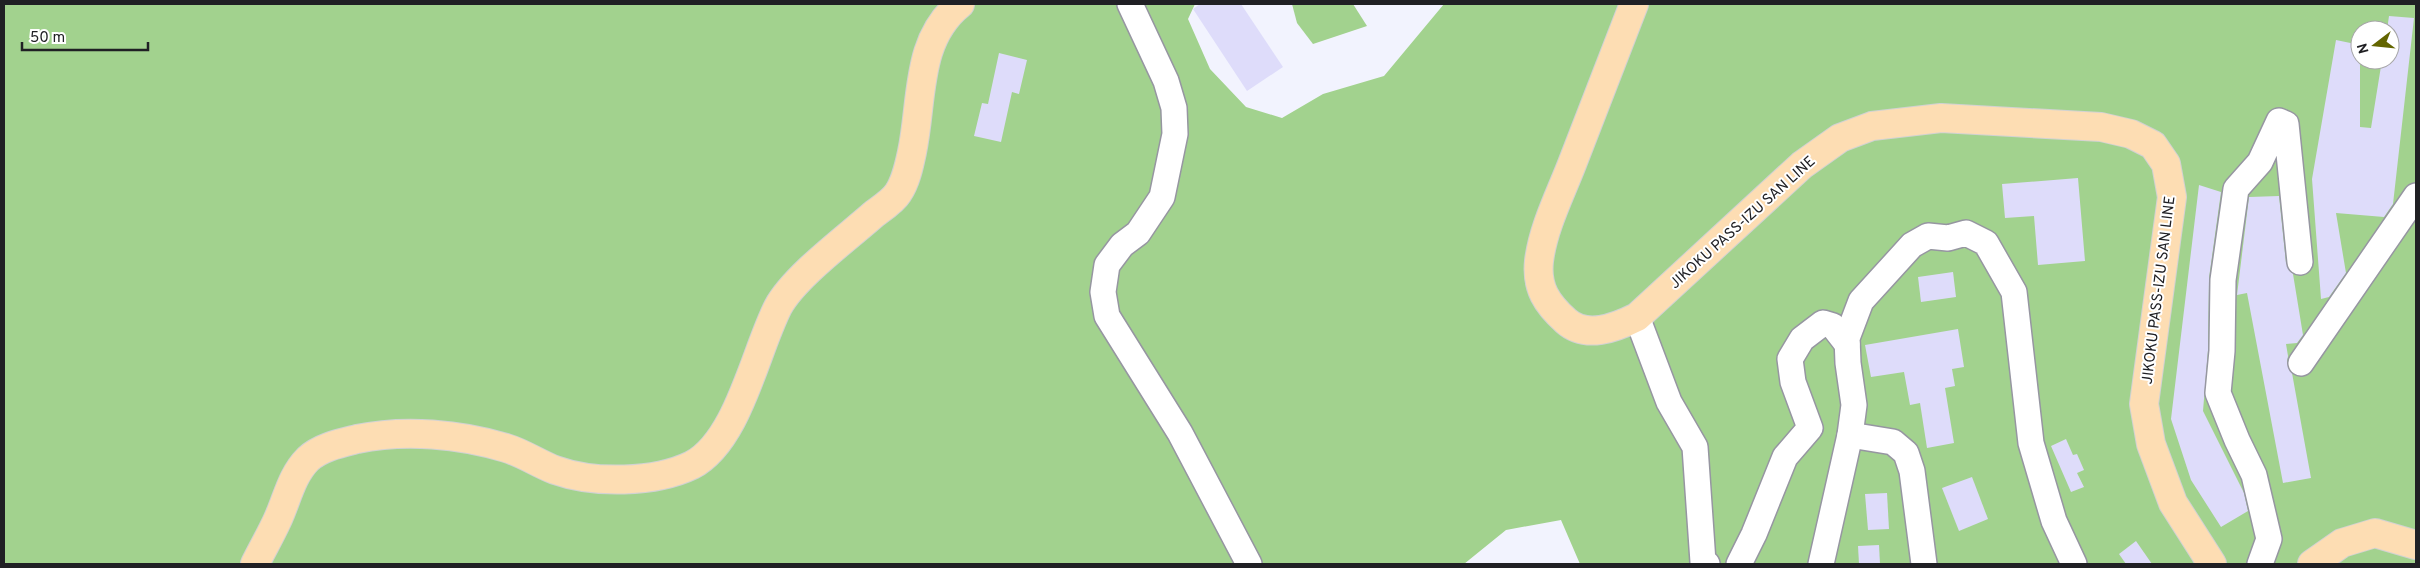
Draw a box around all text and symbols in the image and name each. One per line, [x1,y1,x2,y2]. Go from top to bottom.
scale bar [22,20,149,52]
north arrow [2350,20,2400,70]
text: 50 m [30,29,65,48]
text: N [2354,41,2374,55]
street label: JIKOKU PASS-IZU SAN LINE [1666,153,1820,294]
street label: JIKOKU PASS-IZU SAN LINE [2139,195,2180,385]

